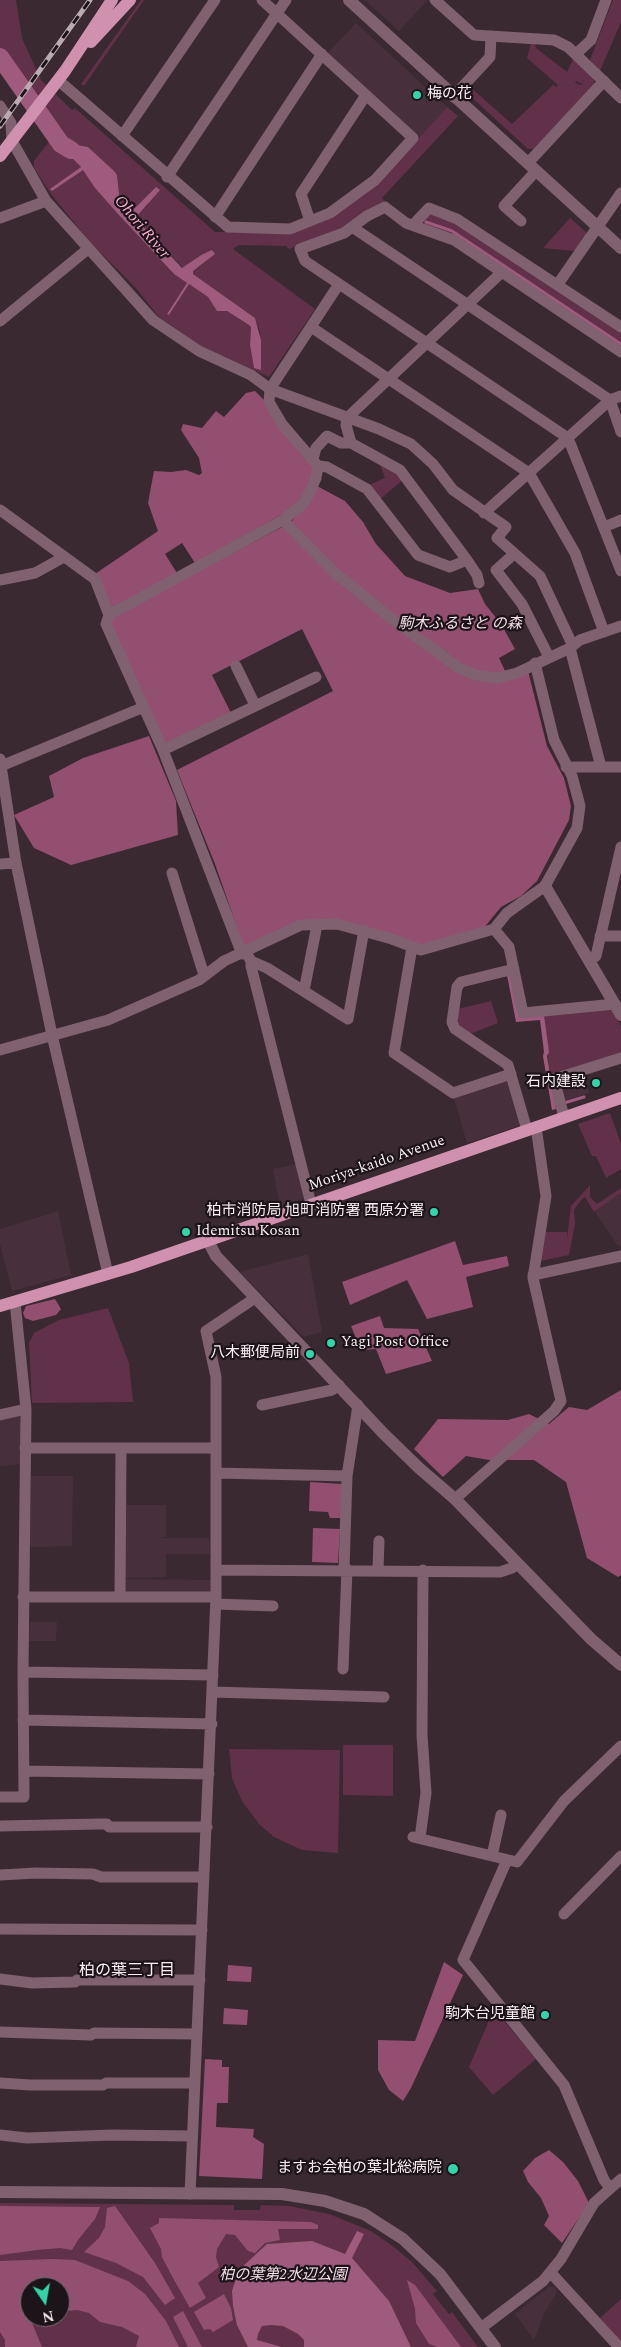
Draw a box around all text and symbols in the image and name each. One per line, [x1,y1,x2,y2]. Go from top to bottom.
place label: 梅の花 [427,86,472,104]
marker: 梅の花 [411,89,423,101]
water label: Ohori River [109,193,173,263]
park label: 駒木ふるさと の森 [398,616,522,634]
place label: 石内建設 [526,1074,586,1092]
marker: 石内建設 [590,1077,602,1089]
street label: Moriya-kaido Avenue [307,1132,447,1196]
place label: 柏市消防局 旭町消防署 西原分署 [207,1203,424,1221]
marker: 柏市消防局 旭町消防署 西原分署 [428,1206,440,1218]
place label: Idemitsu Kosan [196,1223,300,1241]
marker: Idemitsu Kosan [180,1226,192,1238]
place label: Yagi Post Office [341,1334,449,1352]
marker: Yagi Post Office [325,1337,337,1349]
place label: 八木郵便局前 [210,1345,300,1363]
marker: 八木郵便局前 [304,1348,316,1360]
district label: 柏の葉三丁目 [79,1962,175,1982]
place label: 駒木台児童館 [445,2006,535,2024]
marker: 駒木台児童館 [539,2009,551,2021]
place label: ますお会柏の葉北総病院 [277,2160,442,2178]
marker: ますお会柏の葉北総病院 [446,2162,460,2176]
park label: 柏の葉第2水辺公園 [219,2267,347,2285]
north arrow [20,2277,70,2327]
text: N [40,2305,56,2328]

